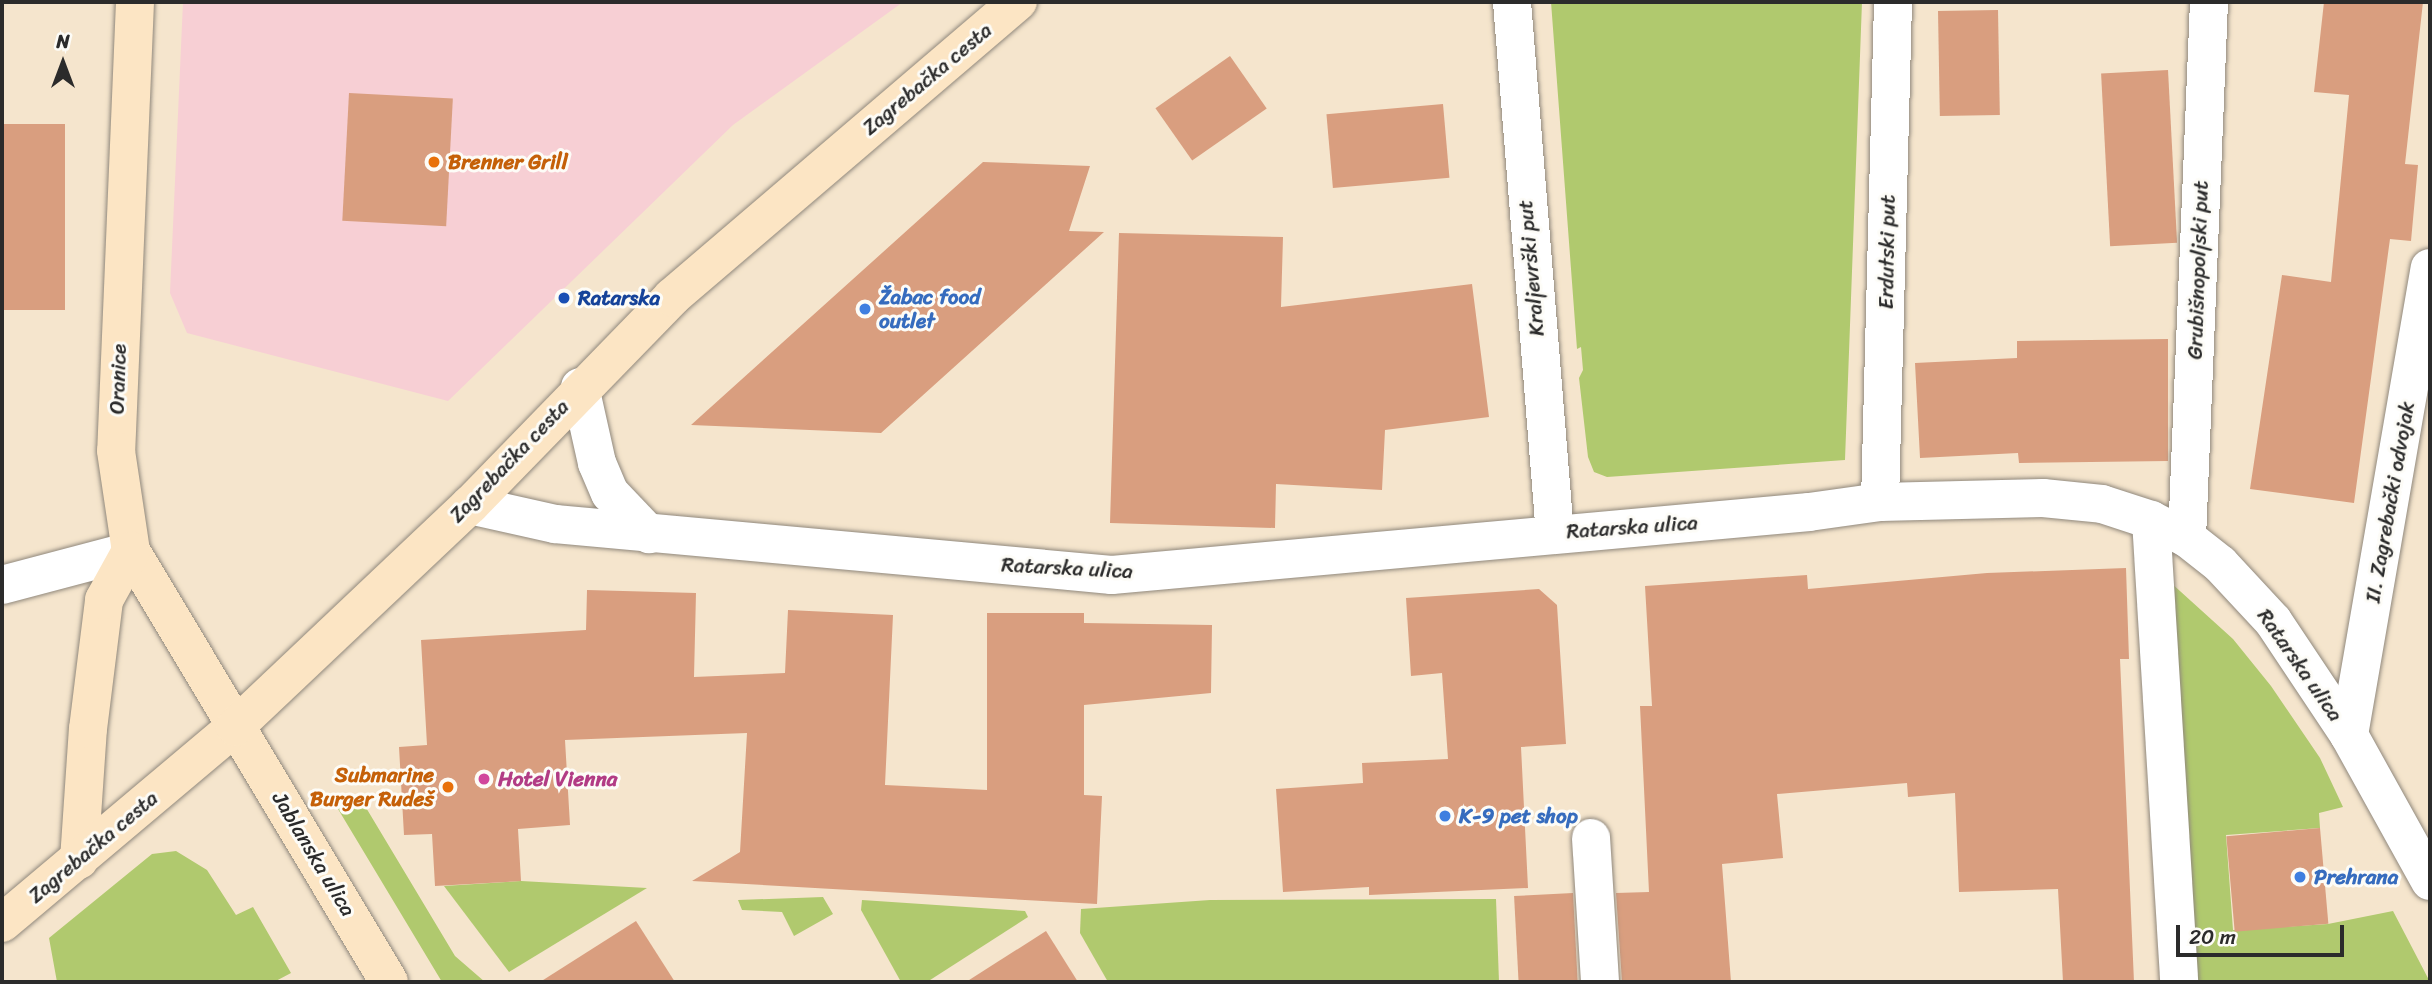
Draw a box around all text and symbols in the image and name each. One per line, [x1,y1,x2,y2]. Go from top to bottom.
street label: Zagrebačka cesta [857,18,997,140]
text: N [56,25,70,58]
north arrow [28,28,98,98]
place label: Brenner Grill [448,149,568,175]
marker: Brenner Grill [426,154,442,170]
street label: Grubišnopoljski put [2182,180,2214,360]
street label: Erdutski put [1873,194,1901,310]
street label: Kraljevrški put [1512,199,1550,337]
place label: Žabac food outlet [879,284,981,334]
place label: Ratarska [578,285,660,311]
marker: Ratarska [556,290,572,306]
marker: Žabac food outlet [857,301,873,317]
street label: Oranice [104,343,132,415]
street label: Zagrebačka cesta [444,394,574,528]
street label: II. Zagrebački odvojak [2360,400,2420,604]
street label: Ratarska ulica [1566,510,1698,544]
street label: Ratarska ulica [1001,552,1133,584]
street label: Ratarska ulica [2252,604,2348,726]
place label: Submarine Burger Rudeš [310,762,434,812]
place label: Hotel Vienna [498,766,617,792]
marker: Hotel Vienna [476,771,492,787]
marker: Submarine Burger Rudeš [440,779,456,795]
street label: Zagrebačka cesta [23,786,163,908]
street label: Jablanska ulica [267,787,361,921]
place label: K-9 pet shop [1459,803,1579,829]
marker: K-9 pet shop [1437,808,1453,824]
place label: Prehrana [2314,864,2398,890]
marker: Prehrana [2292,869,2308,885]
scale bar [2180,911,2348,955]
text: 20 m [2189,918,2236,956]

